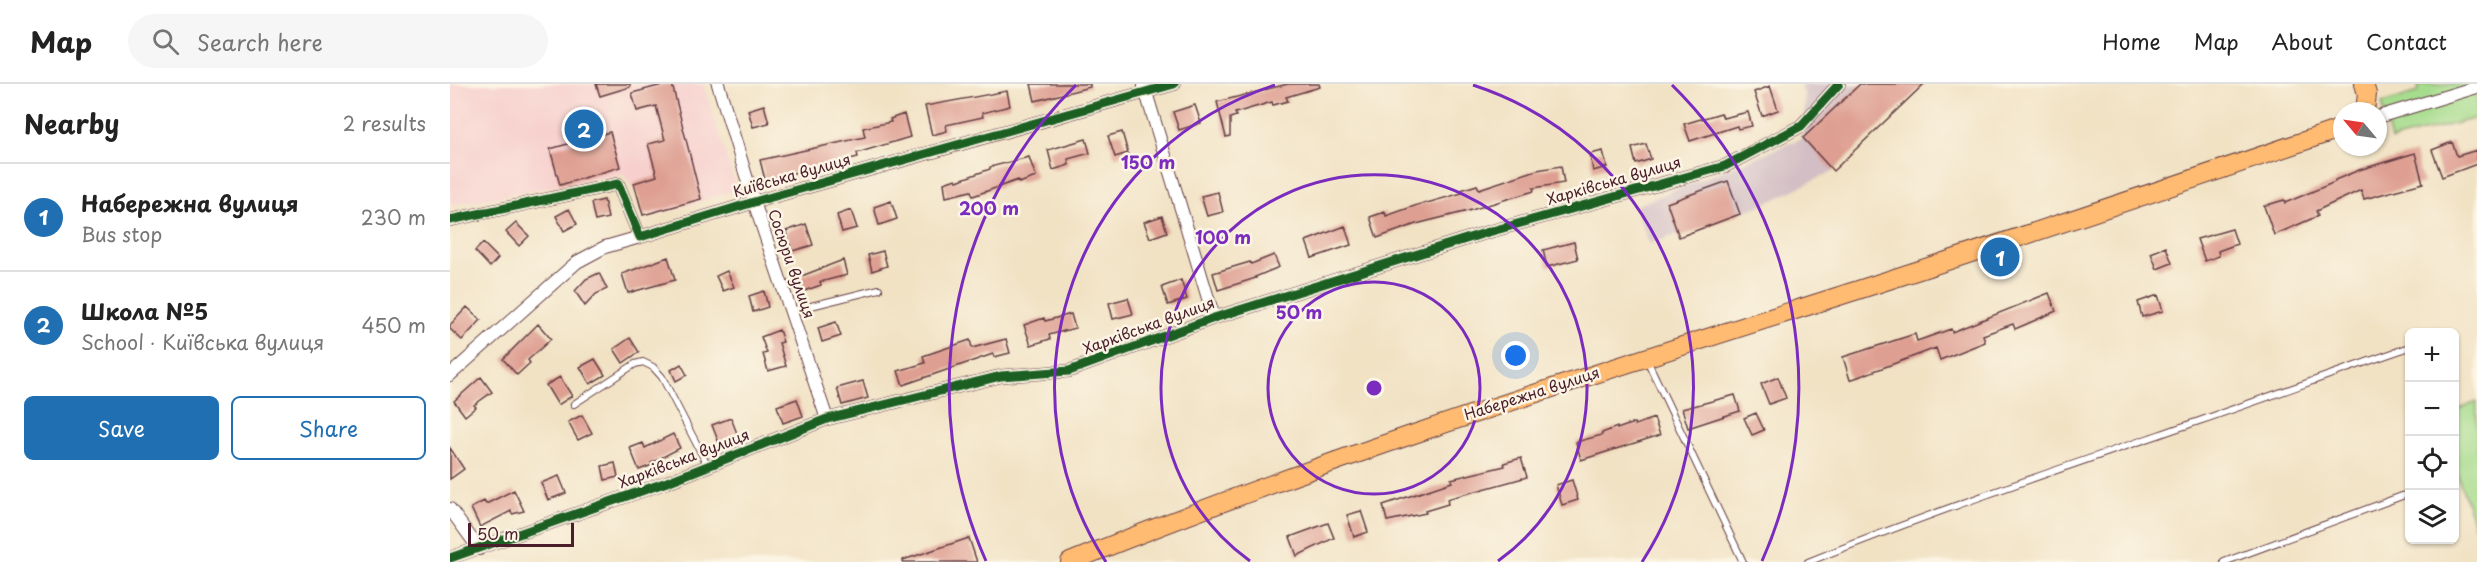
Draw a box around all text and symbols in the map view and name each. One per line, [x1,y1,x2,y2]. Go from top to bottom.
search box [128,14,548,68]
text: Map [30,20,92,63]
icon: search [149,25,182,58]
text: Search here [197,25,323,58]
text: Home [2102,25,2161,57]
text: Map [2194,25,2239,57]
text: About [2272,25,2333,57]
text: Contact [2366,25,2447,57]
north arrow [2333,102,2387,156]
text: Nearby [24,104,119,143]
pin: 2 [564,106,604,152]
text: 2 results [343,108,426,138]
street label: Київська вулиця [730,147,853,202]
text: 150 m [1121,148,1175,175]
street label: Харківська вулиця [1544,149,1683,210]
text: Набережна вулиця [81,186,298,219]
text: 200 m [959,194,1019,221]
text: 1 [39,202,48,232]
text: 230 m [361,202,426,232]
street label: Сосюри вулиця [763,206,822,321]
text: Bus stop [81,219,162,249]
text: 100 m [1195,223,1251,250]
pin: 1 [1980,234,2020,279]
street label: Харківська вулиця [1079,290,1218,359]
text: Школа №5 [81,294,208,327]
text: 50 m [1276,298,1322,325]
text: 2 [36,310,51,340]
text: 450 m [361,310,426,340]
text: School · Київська вулиця [81,327,324,357]
map controls [2405,328,2459,544]
button: + [2405,328,2459,382]
your location [1501,341,1530,370]
street label: Набережна вулиця [1461,360,1602,425]
centre of rings [1364,378,1384,398]
button: − [2405,382,2459,436]
button: Save [24,396,219,460]
button: Share [231,396,426,460]
street label: Харківська вулиця [615,422,752,493]
button: locate [2405,436,2459,490]
button: layers [2405,490,2459,544]
scale bar [468,520,574,548]
text: 50 m [477,521,518,545]

